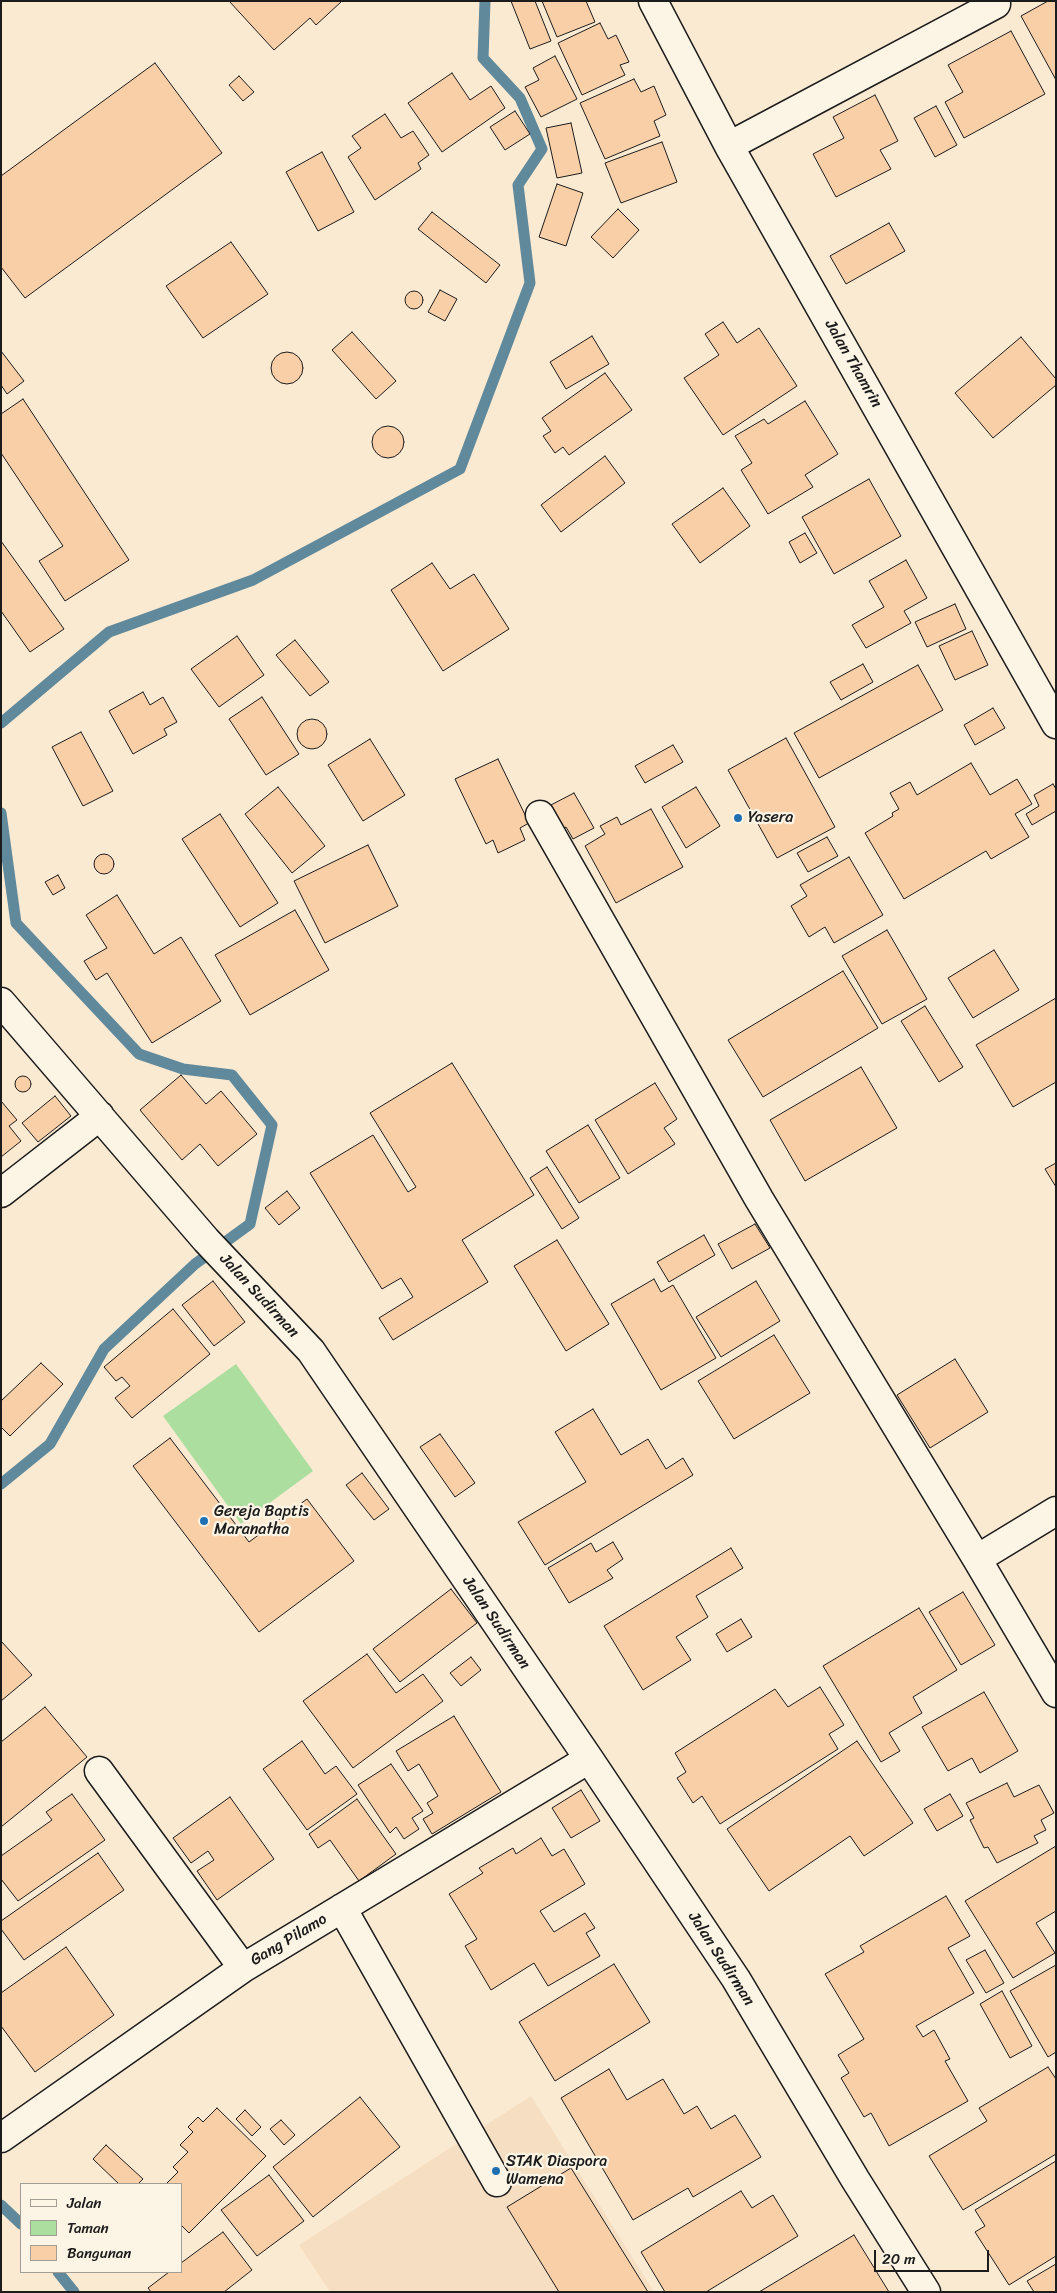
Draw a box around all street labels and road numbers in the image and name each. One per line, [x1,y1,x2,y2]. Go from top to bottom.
street label: Jalan Thamrin [820,317,886,411]
street label: Jalan Sudirman [215,1250,303,1342]
street label: Jalan Sudirman [458,1573,534,1673]
street label: Jalan Sudirman [684,1909,758,2009]
street label: Gang Pilamo [247,1910,331,1970]

